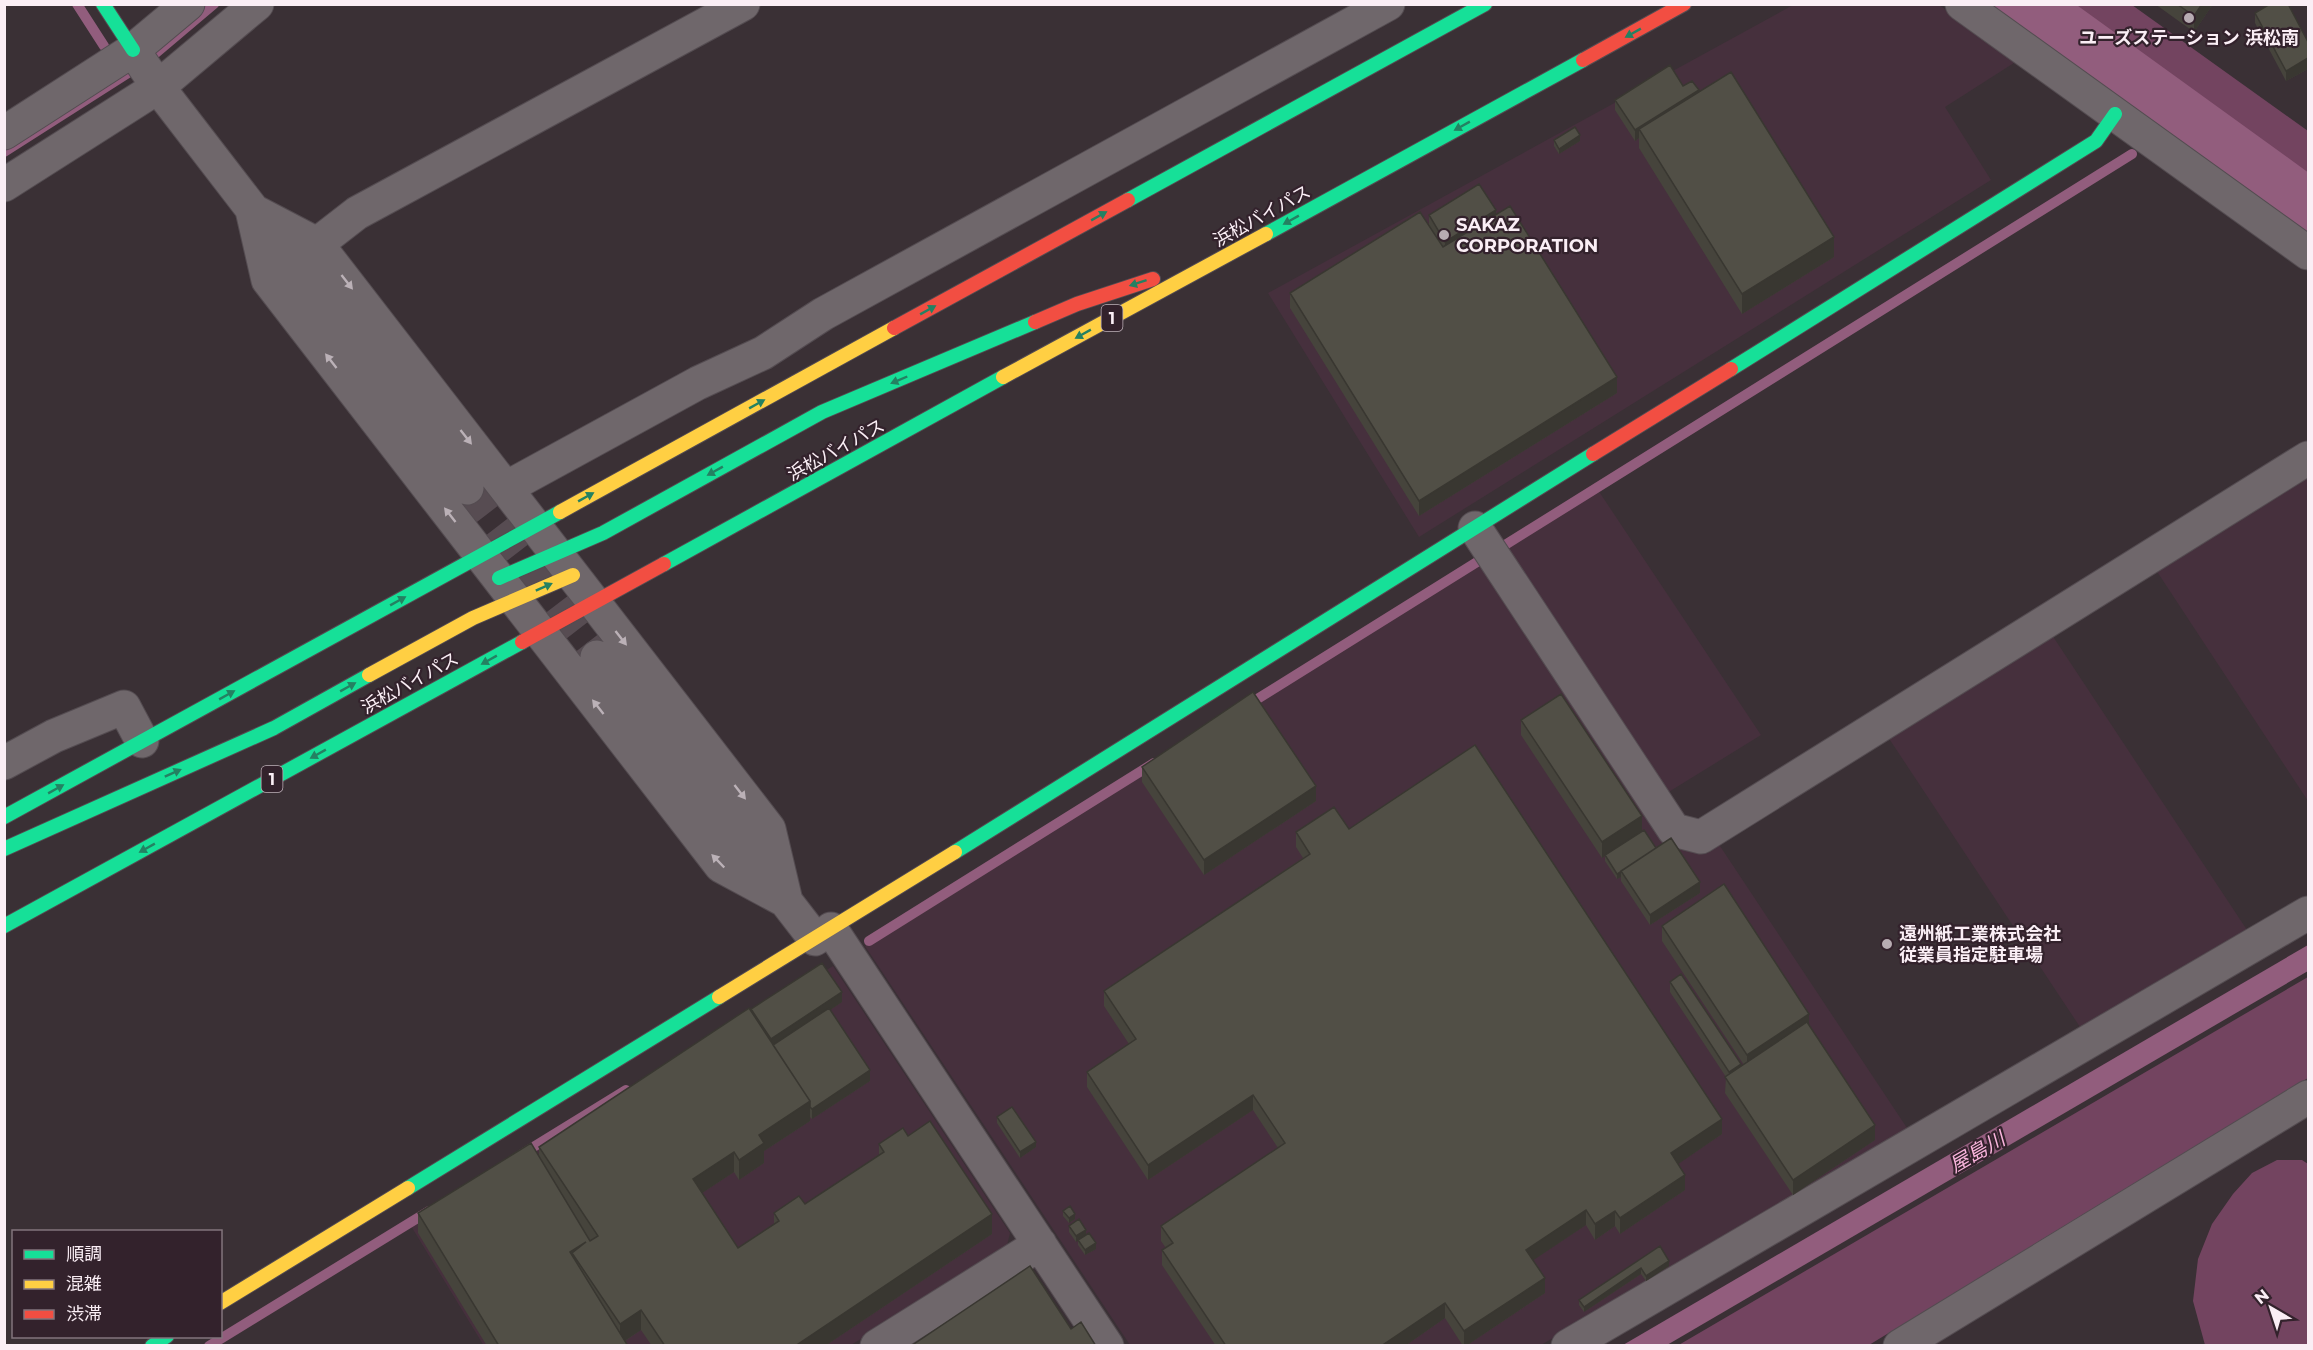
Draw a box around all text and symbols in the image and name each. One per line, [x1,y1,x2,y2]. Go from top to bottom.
marker: ユーズステーション 浜松南 [2182,11,2196,25]
place label: ユーズステーション 浜松南 [2079,27,2299,49]
one-way arrow [1624,28,1641,38]
one-way arrow [1454,121,1470,132]
street label: 浜松バイパス [1210,180,1314,252]
one-way arrow [1091,211,1108,221]
place label: SAKAZ CORPORATION [1456,214,1598,257]
one-way arrow [1282,215,1299,225]
marker: SAKAZ CORPORATION [1437,228,1451,242]
one-way arrow [340,275,352,290]
one-way arrow [1129,279,1147,289]
one-way arrow [920,305,937,315]
road number: 1 [1102,305,1122,331]
one-way arrow [1075,329,1092,339]
one-way arrow [324,353,337,369]
one-way arrow [890,375,908,385]
one-way arrow [749,399,766,409]
street label: 浜松バイパス [784,414,888,486]
one-way arrow [459,429,471,444]
one-way arrow [706,466,723,476]
one-way arrow [578,492,595,502]
one-way arrow [444,508,456,523]
one-way arrow [535,582,553,592]
one-way arrow [389,596,406,606]
one-way arrow [615,630,627,645]
street label: 浜松バイパス [358,647,462,719]
one-way arrow [480,655,497,665]
one-way arrow [340,682,357,692]
one-way arrow [218,690,235,700]
one-way arrow [593,700,605,715]
one-way arrow [309,749,326,759]
road number: 1 [262,766,282,792]
one-way arrow [164,768,182,778]
one-way arrow [48,784,65,794]
one-way arrow [734,785,746,800]
one-way arrow [139,843,156,853]
one-way arrow [711,854,725,869]
place label: 遠州紙工業株式会社 従業員指定駐車場 [1899,923,2061,966]
marker: 遠州紙工業株式会社 従業員指定駐車場 [1880,937,1894,951]
water label: 屋島川 [1945,1126,2011,1177]
legend [12,1230,222,1338]
text: 順調 [66,1243,102,1265]
text: 混雑 [66,1273,102,1295]
north arrow [2241,1278,2301,1338]
text: N [2251,1285,2273,1308]
text: 渋滞 [66,1303,102,1325]

